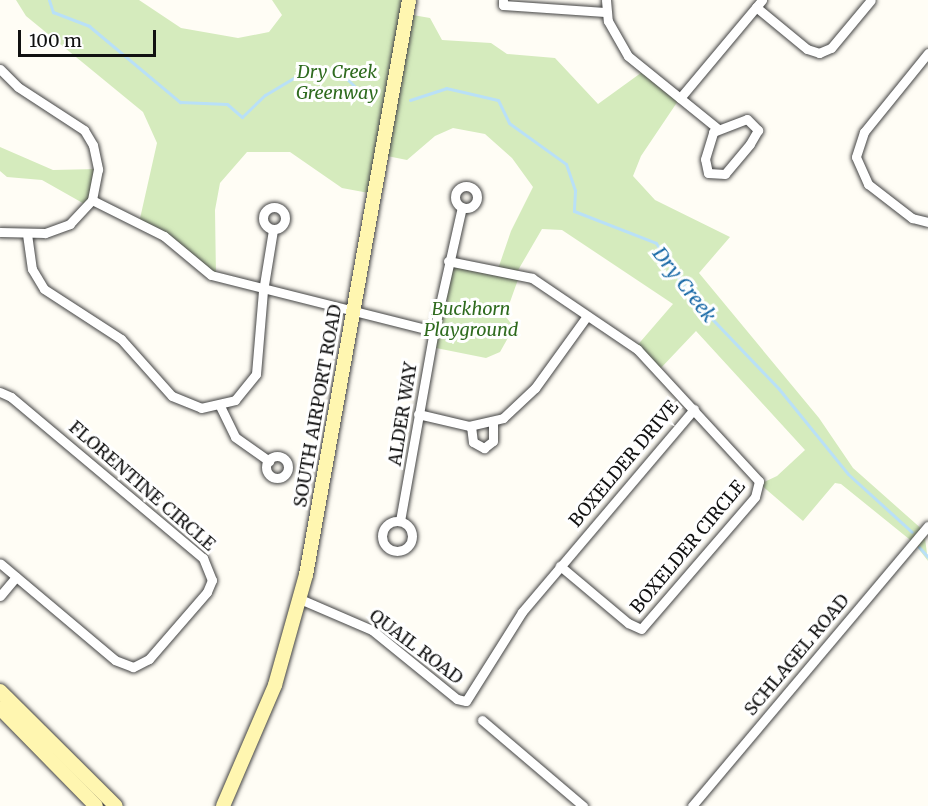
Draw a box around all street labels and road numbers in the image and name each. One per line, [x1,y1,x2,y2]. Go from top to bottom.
street label: SOUTH AIRPORT ROAD [290,303,346,509]
street label: ALDER WAY [384,361,422,467]
street label: BOXELDER DRIVE [565,396,683,532]
street label: FLORENTINE CIRCLE [64,417,220,555]
street label: BOXELDER CIRCLE [626,476,750,618]
street label: SCHLAGEL ROAD [740,590,854,720]
street label: QUAIL ROAD [365,605,467,689]

